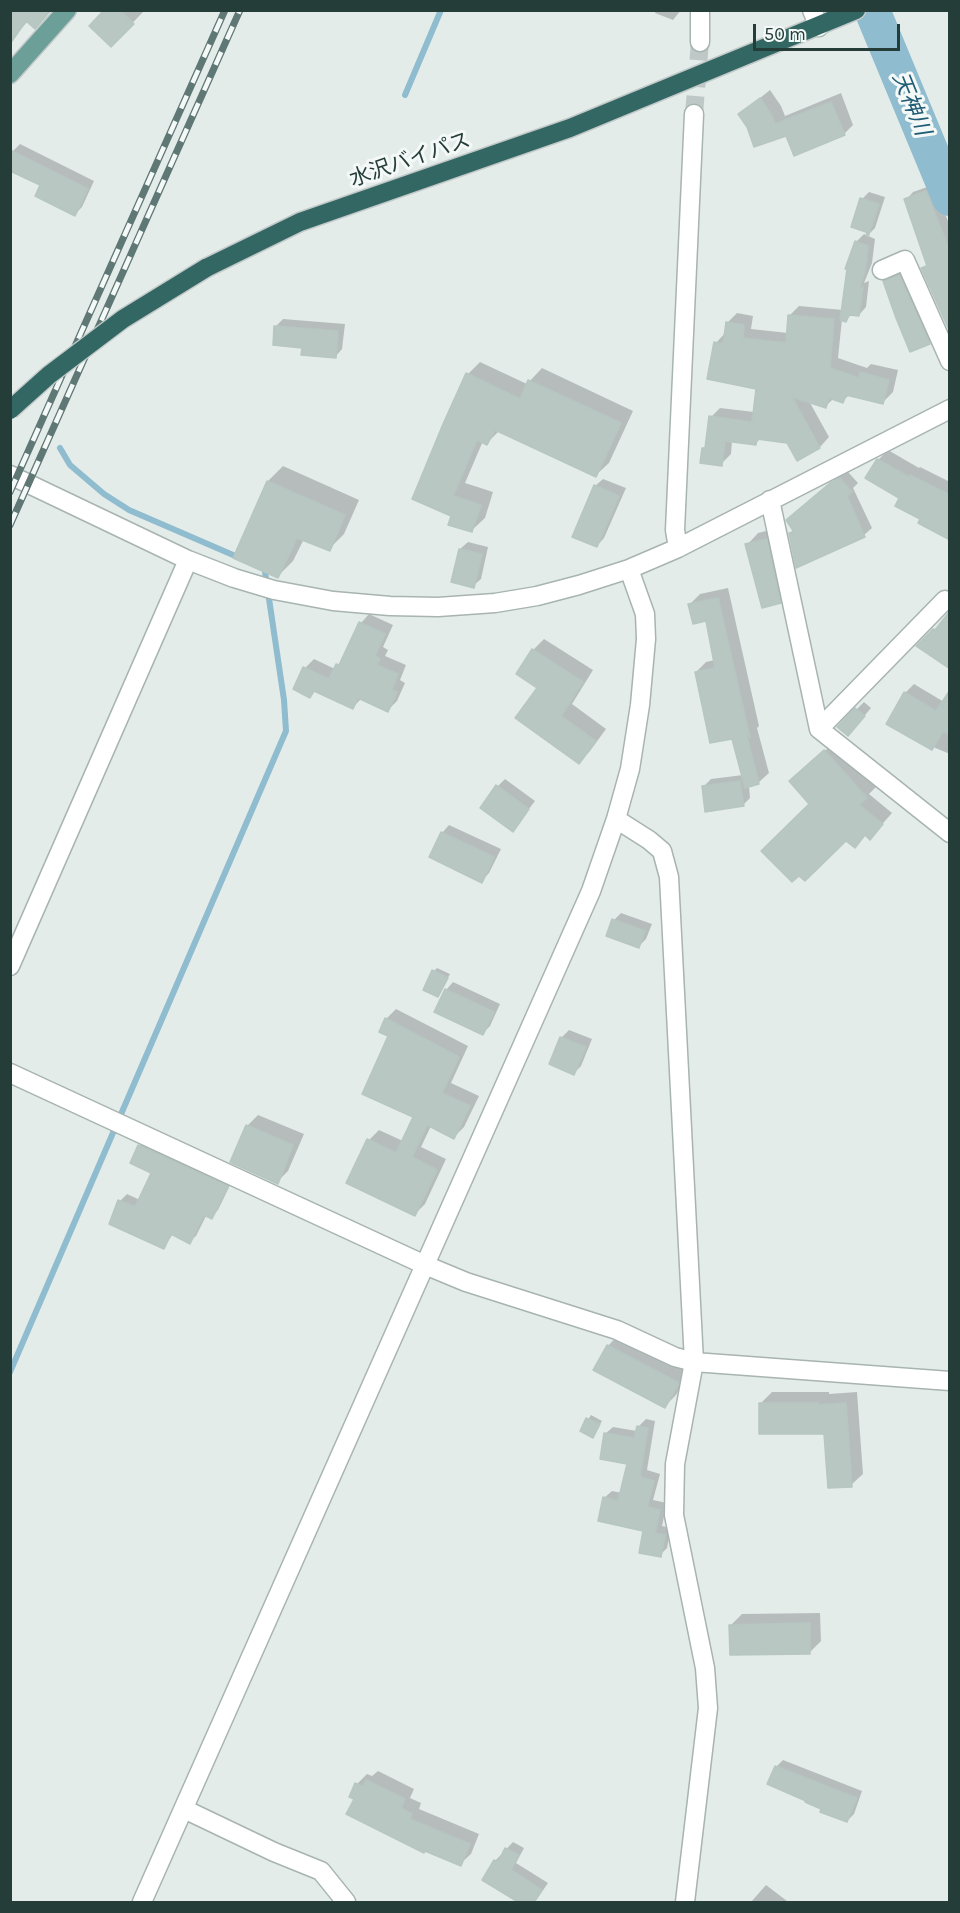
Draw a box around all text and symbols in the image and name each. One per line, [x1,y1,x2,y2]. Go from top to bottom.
scale bar [756,12,903,50]
text: 50 m [764,23,806,45]
water label: 天神川 [886,68,936,140]
street label: 水沢バイパス [346,128,474,192]

